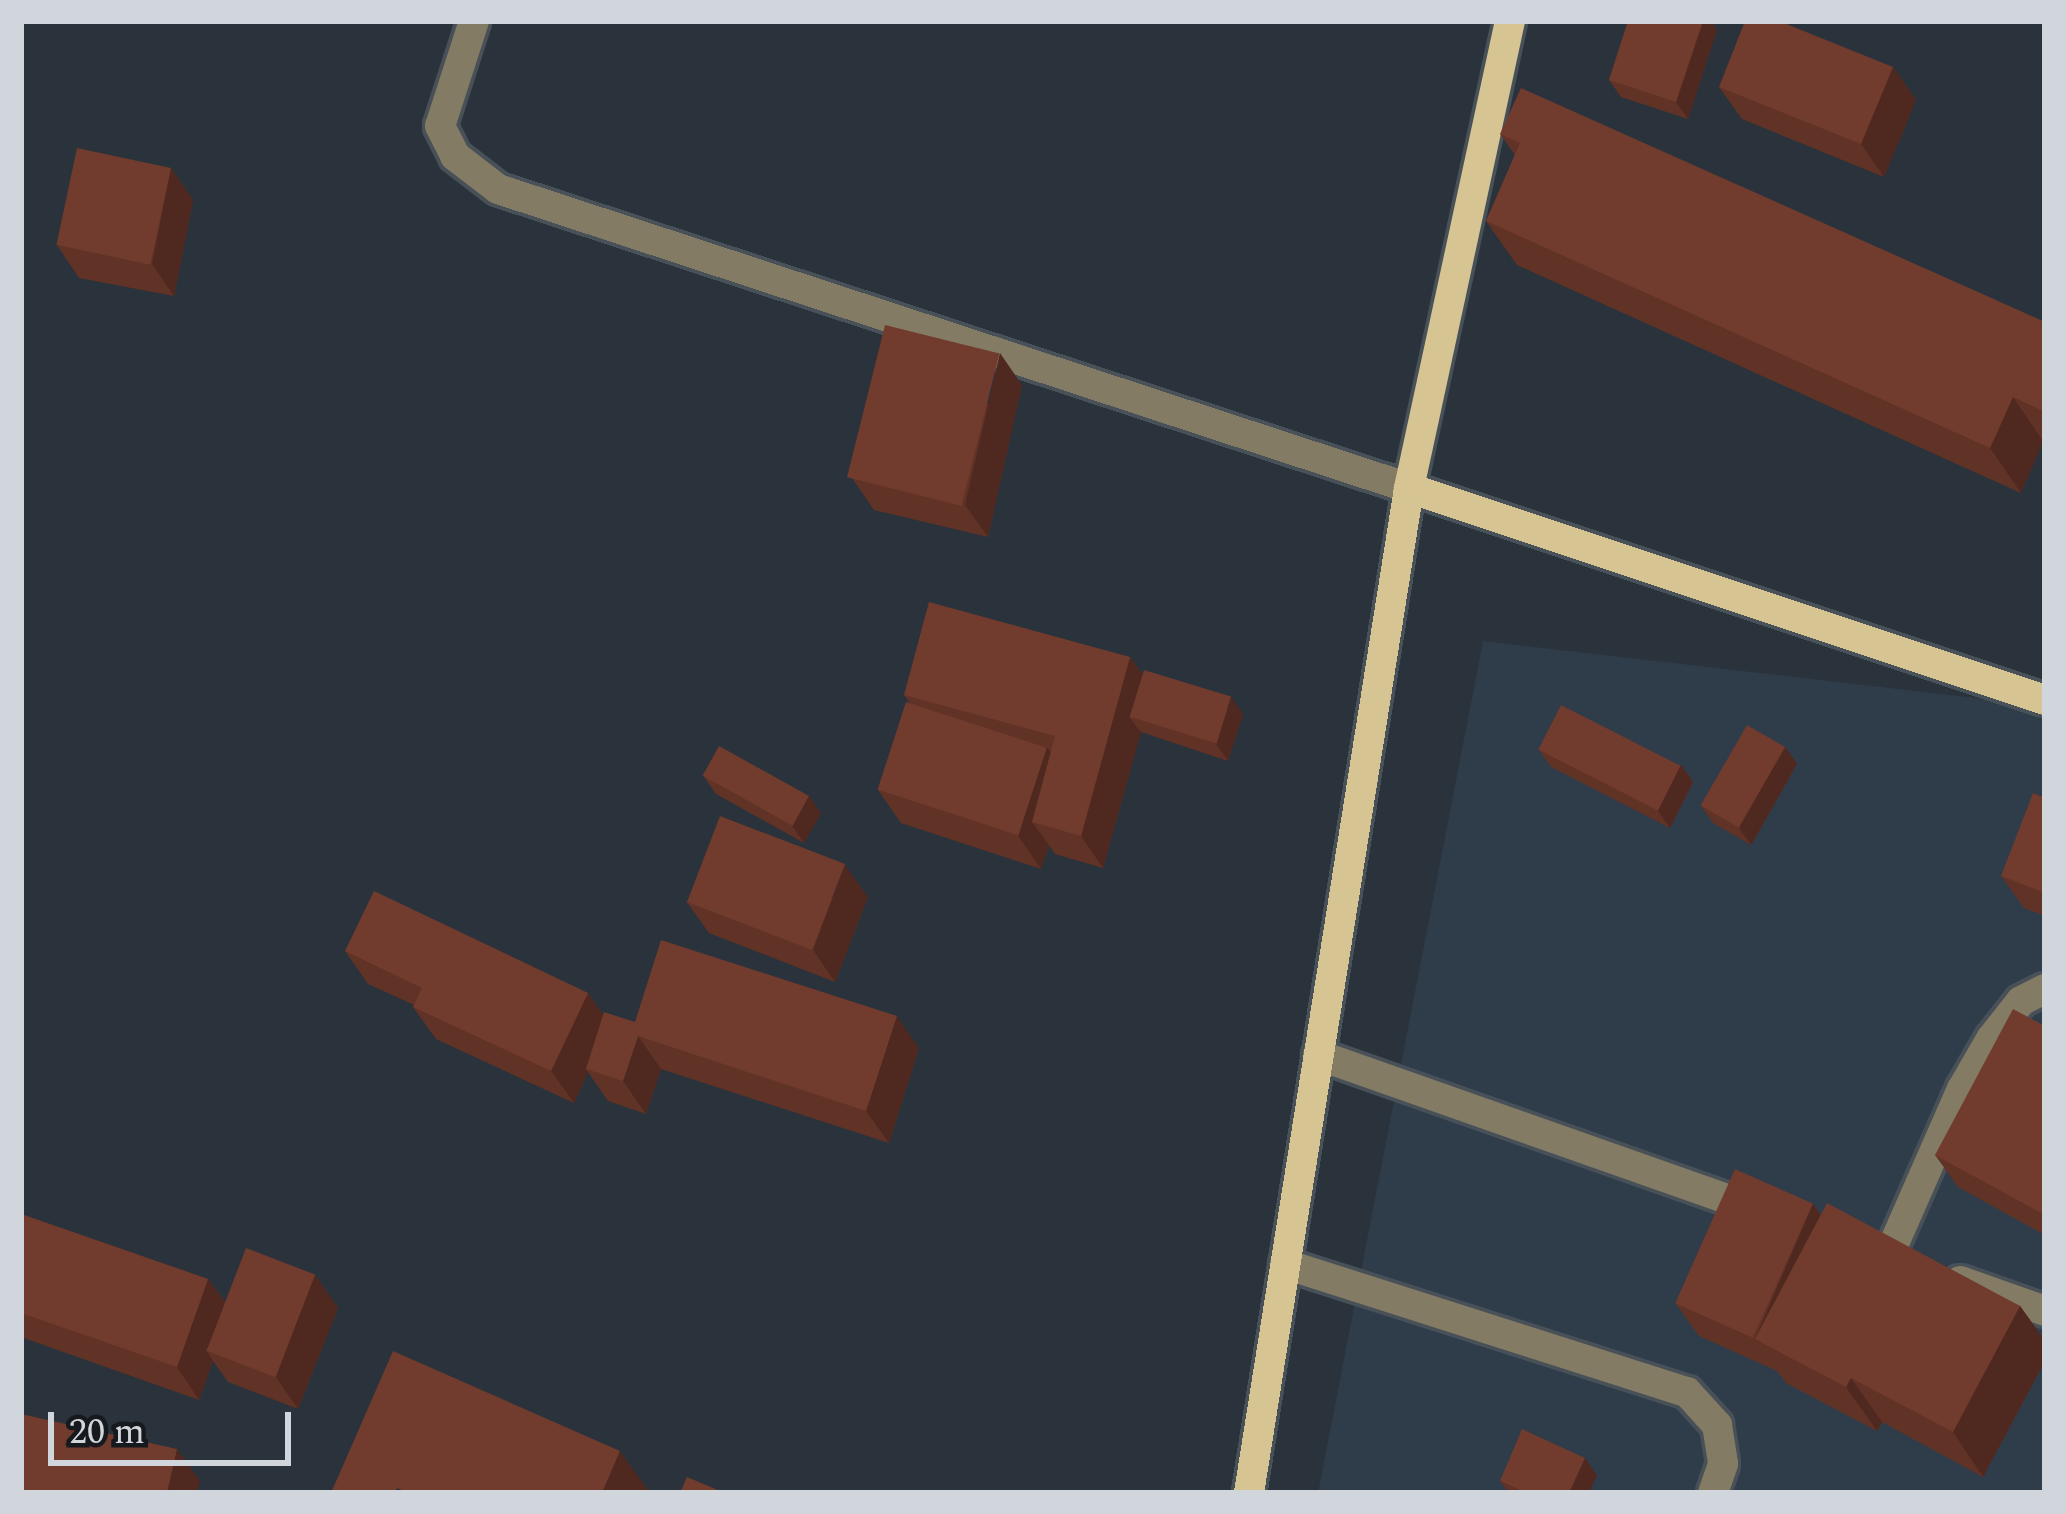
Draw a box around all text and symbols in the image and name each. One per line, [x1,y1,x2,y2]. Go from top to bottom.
scale bar [54,1388,297,1462]
text: 20 m [69,1405,145,1460]

